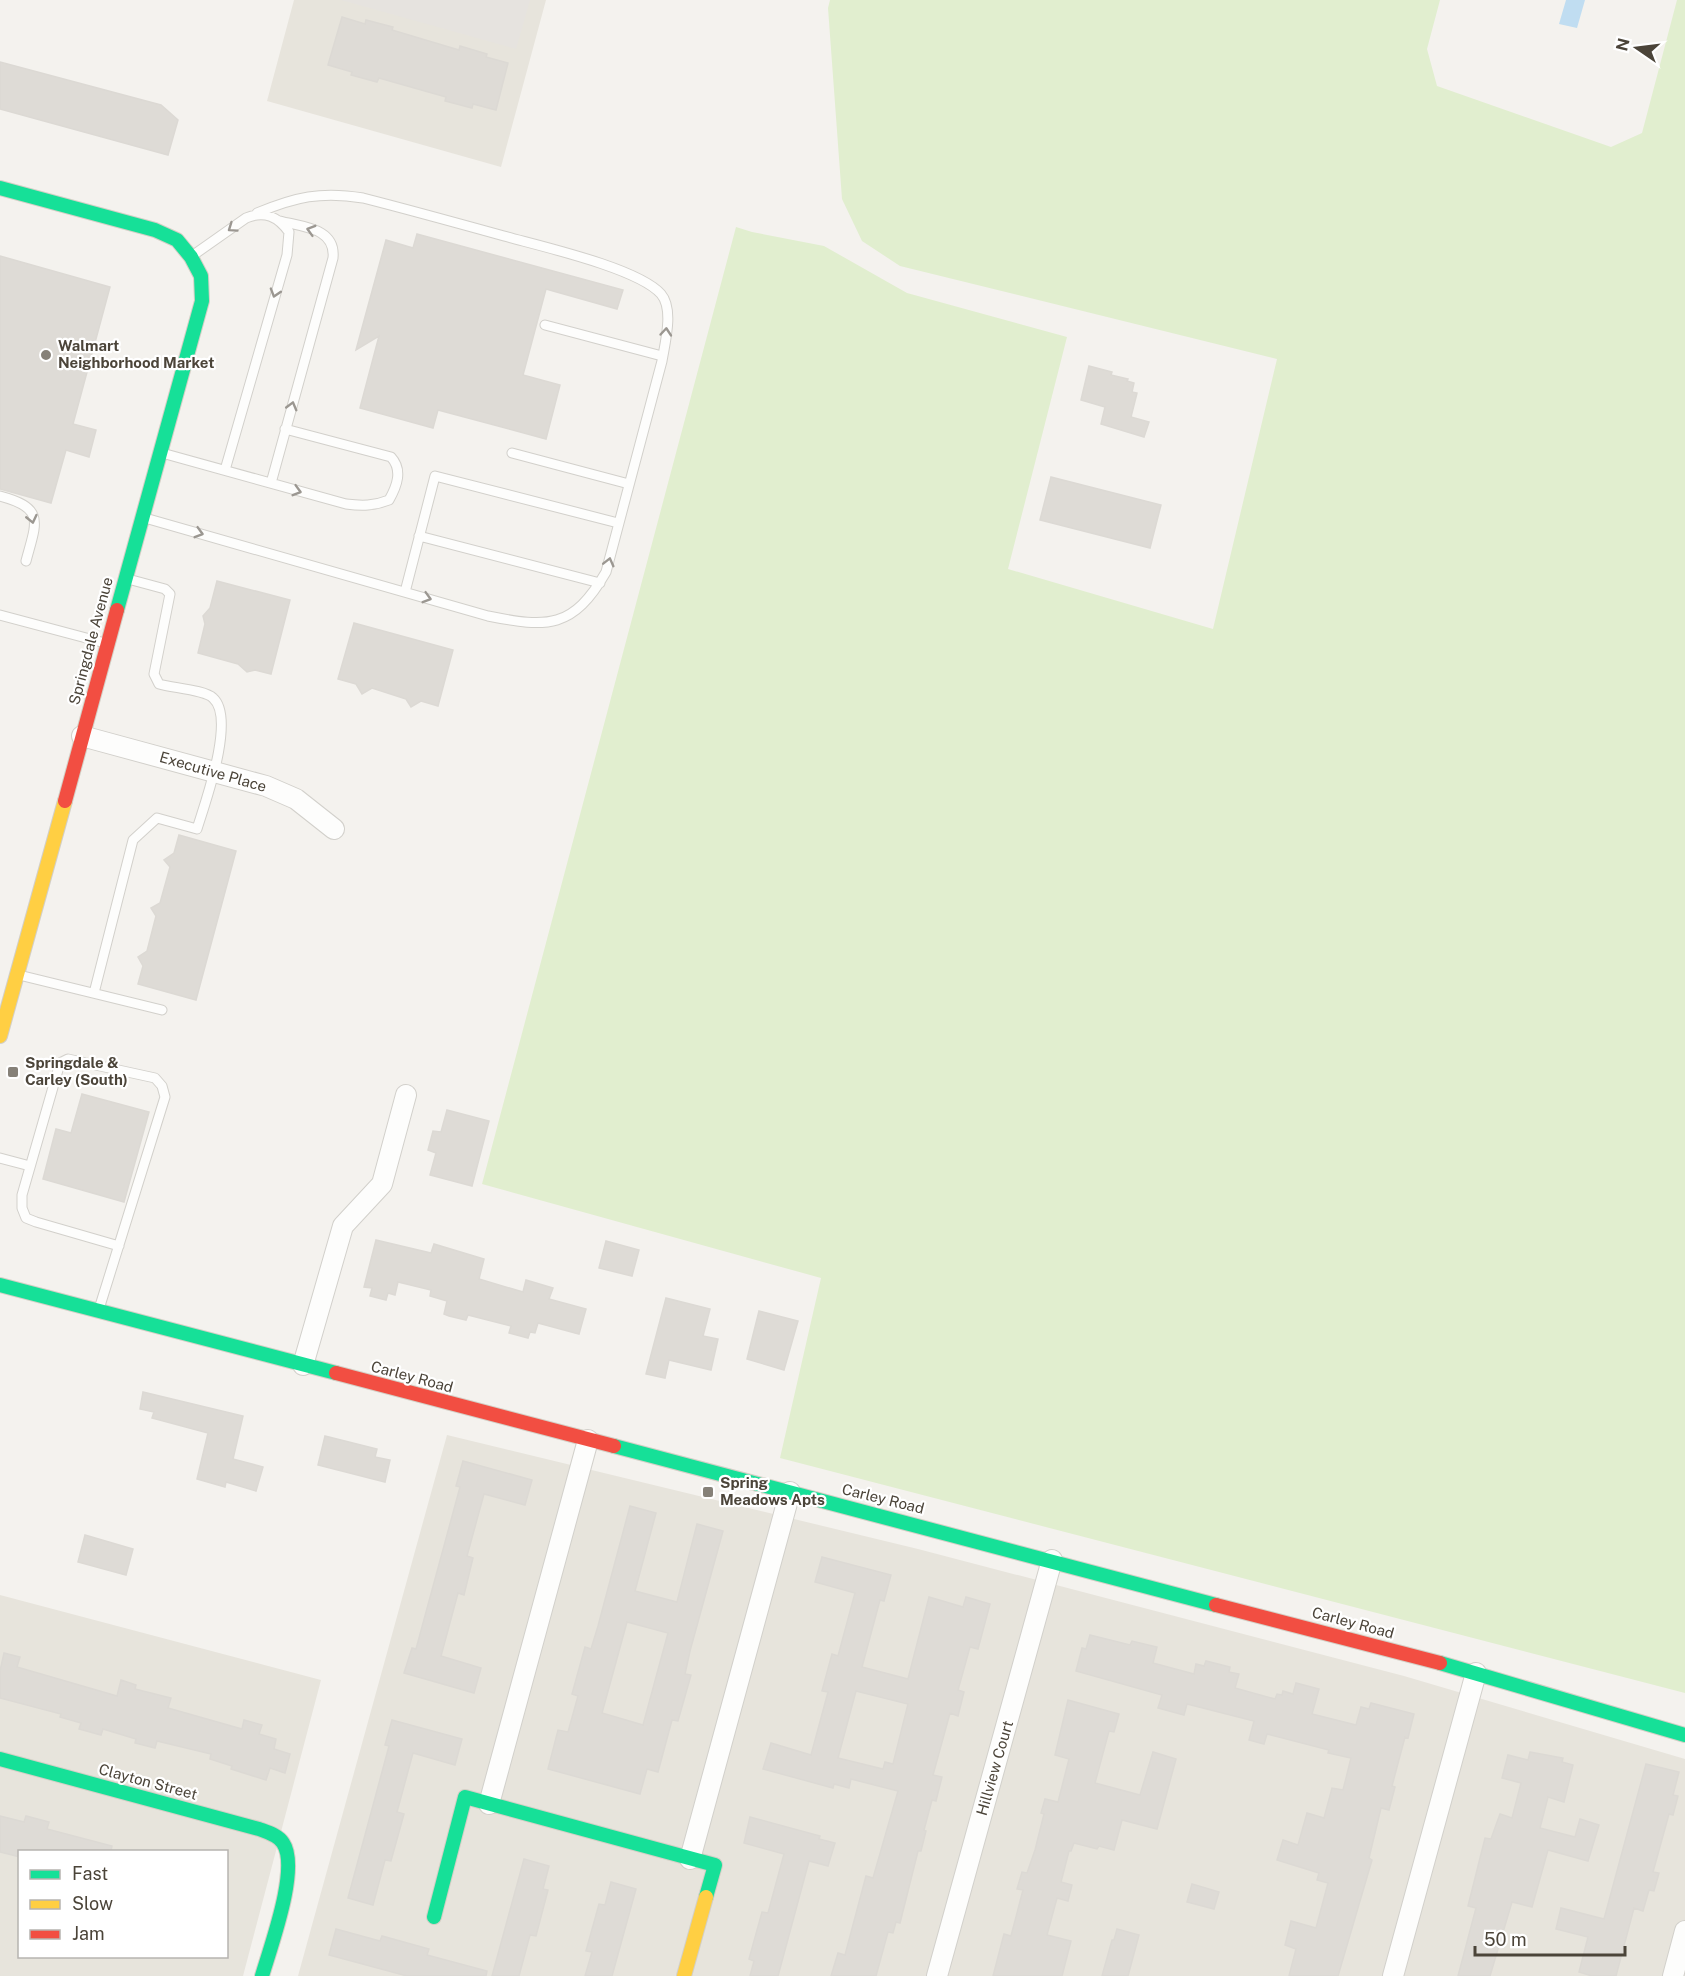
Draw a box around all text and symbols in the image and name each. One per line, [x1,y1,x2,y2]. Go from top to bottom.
north arrow [1607,18,1667,78]
text: N [1612,36,1634,53]
one-way arrow [228,221,239,232]
one-way arrow [306,225,317,237]
one-way arrow [270,287,282,298]
one-way arrow [659,327,672,337]
place label: Walmart Neighborhood Market [58,337,214,371]
marker: Walmart Neighborhood Market [39,348,53,362]
one-way arrow [285,401,297,412]
one-way arrow [292,483,302,496]
one-way arrow [25,514,38,524]
one-way arrow [193,526,203,539]
one-way arrow [601,557,614,567]
street label: Springdale Avenue [65,575,116,707]
one-way arrow [421,591,431,603]
street label: Executive Place [158,748,269,795]
place label: Springdale & Carley (South) [25,1054,128,1088]
marker: Springdale & Carley (South) [6,1065,20,1079]
street label: Carley Road [369,1357,455,1396]
place label: Spring Meadows Apts [720,1474,825,1508]
street label: Carley Road [840,1480,926,1517]
marker: Spring Meadows Apts [701,1485,715,1499]
street label: Carley Road [1310,1603,1396,1642]
street label: Hillview Court [973,1718,1016,1817]
street label: Clayton Street [97,1760,199,1803]
legend [18,1850,228,1958]
text: Fast [72,1863,108,1884]
text: Slow [72,1893,113,1914]
scale bar [1475,1919,1625,1957]
text: Jam [72,1923,105,1944]
text: 50 m [1484,1929,1527,1950]

